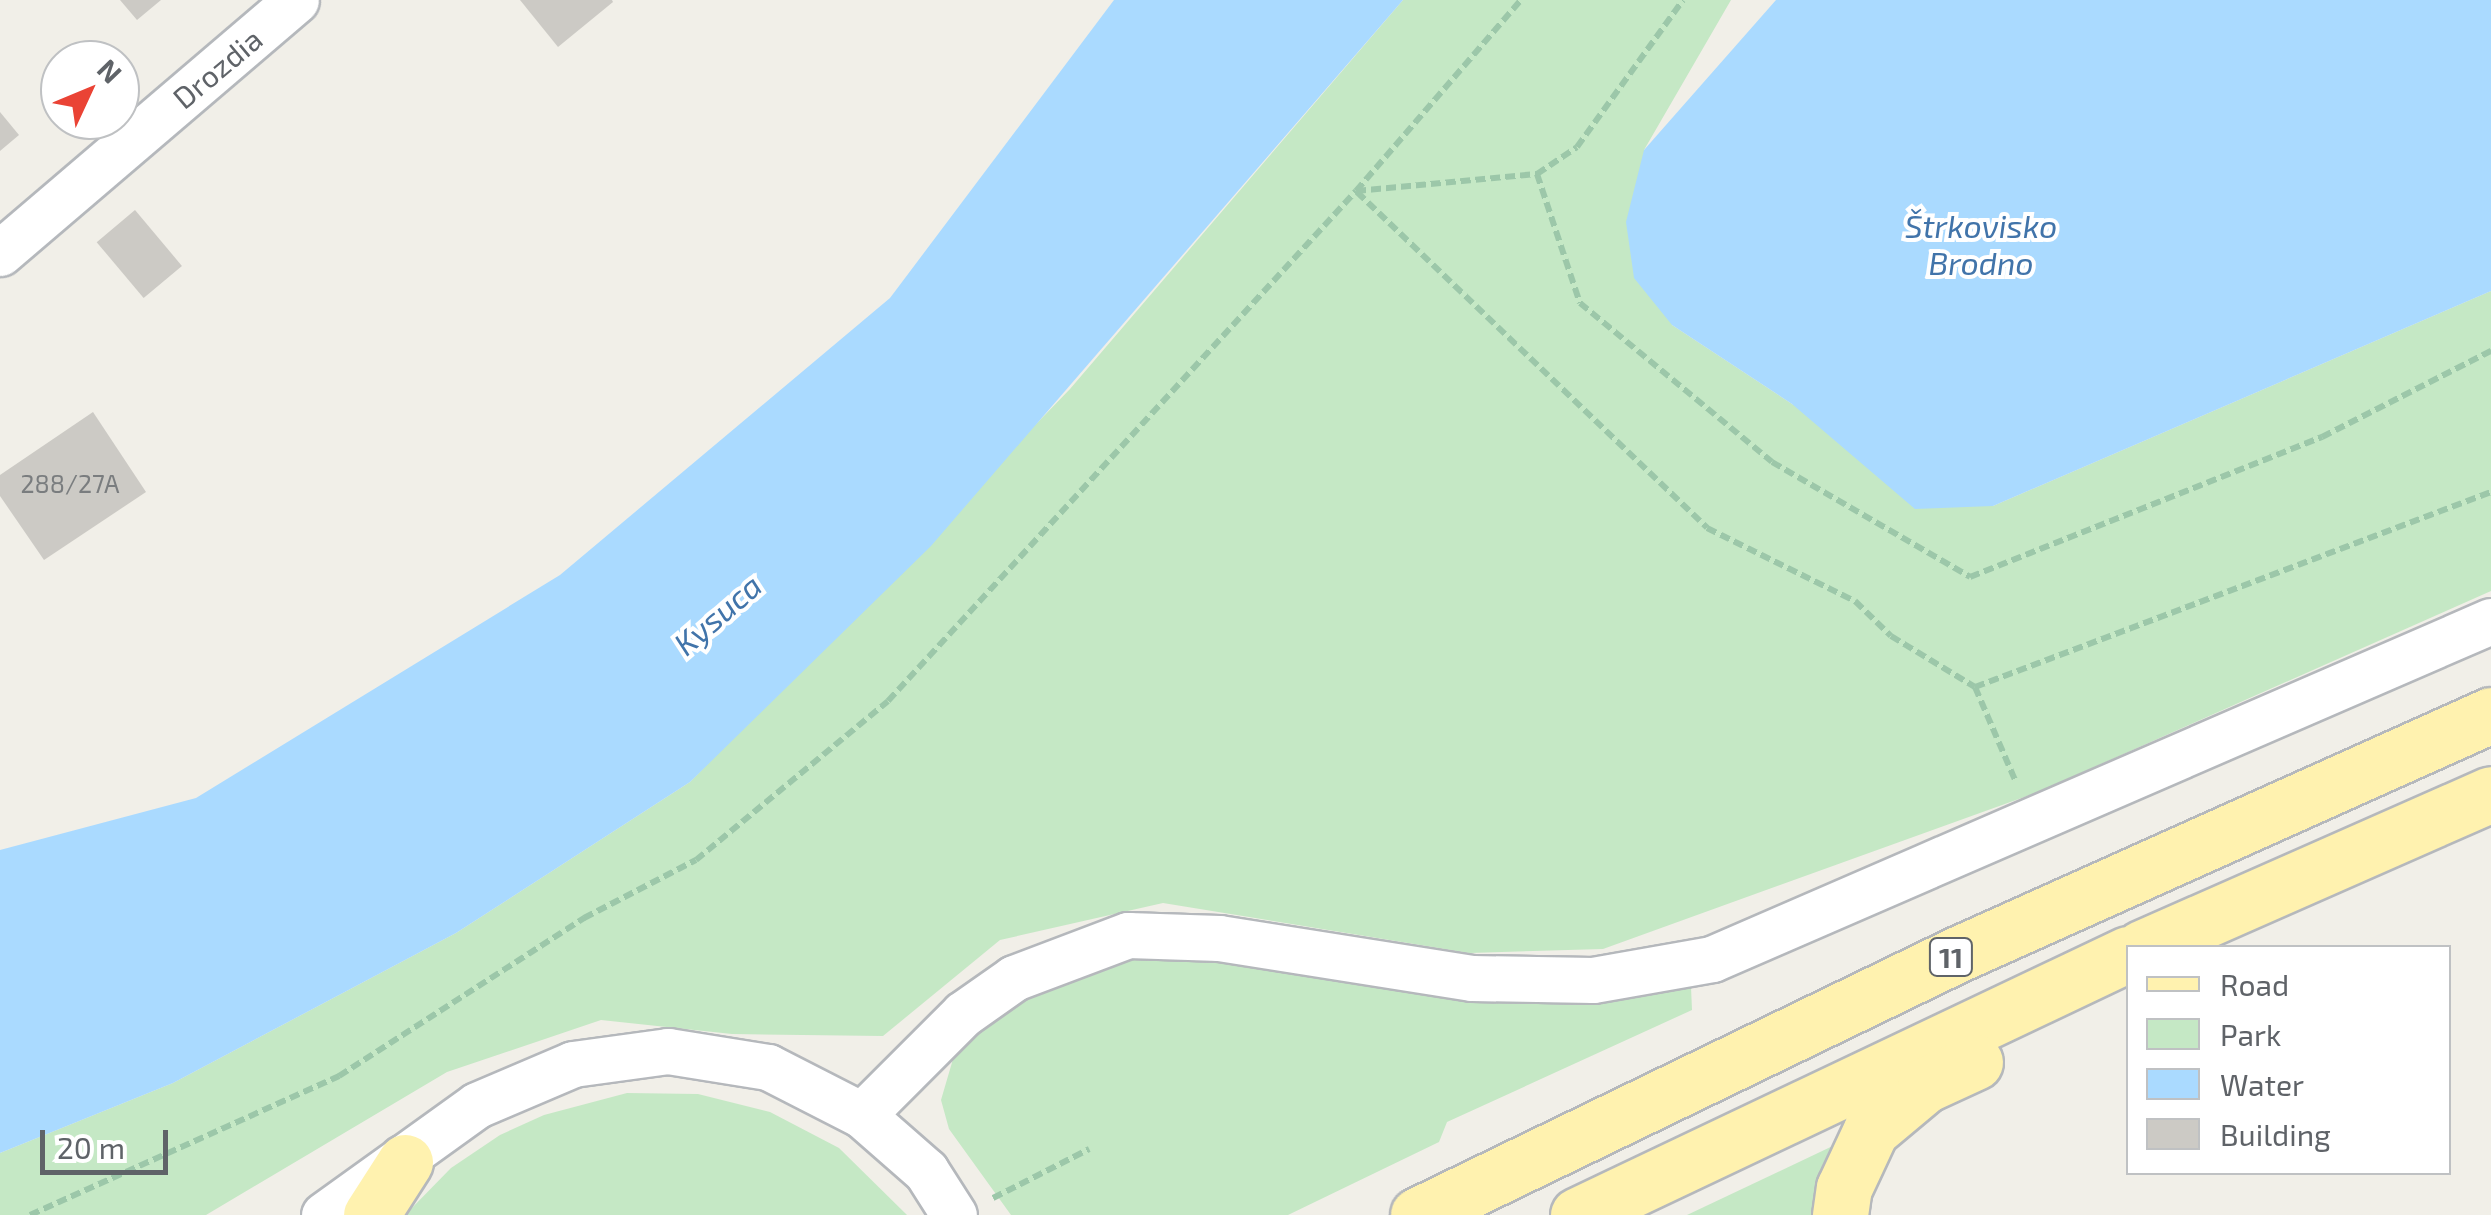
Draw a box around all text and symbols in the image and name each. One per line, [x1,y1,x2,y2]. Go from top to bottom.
street label: Drozdia [165,20,269,116]
north arrow [40,40,140,140]
text: N [91,51,129,90]
water label: Štrkovisko Brodno [1905,207,2057,282]
house number: 288/27A [21,468,119,498]
water label: Kysuca [665,566,769,662]
road number: 11 [1928,934,1974,980]
legend [2126,945,2451,1175]
text: Road [2220,966,2289,1002]
text: Park [2220,1016,2281,1052]
text: Water [2220,1066,2304,1102]
scale bar [45,1110,172,1172]
text: Building [2220,1116,2331,1152]
text: 20 m [57,1129,125,1165]

